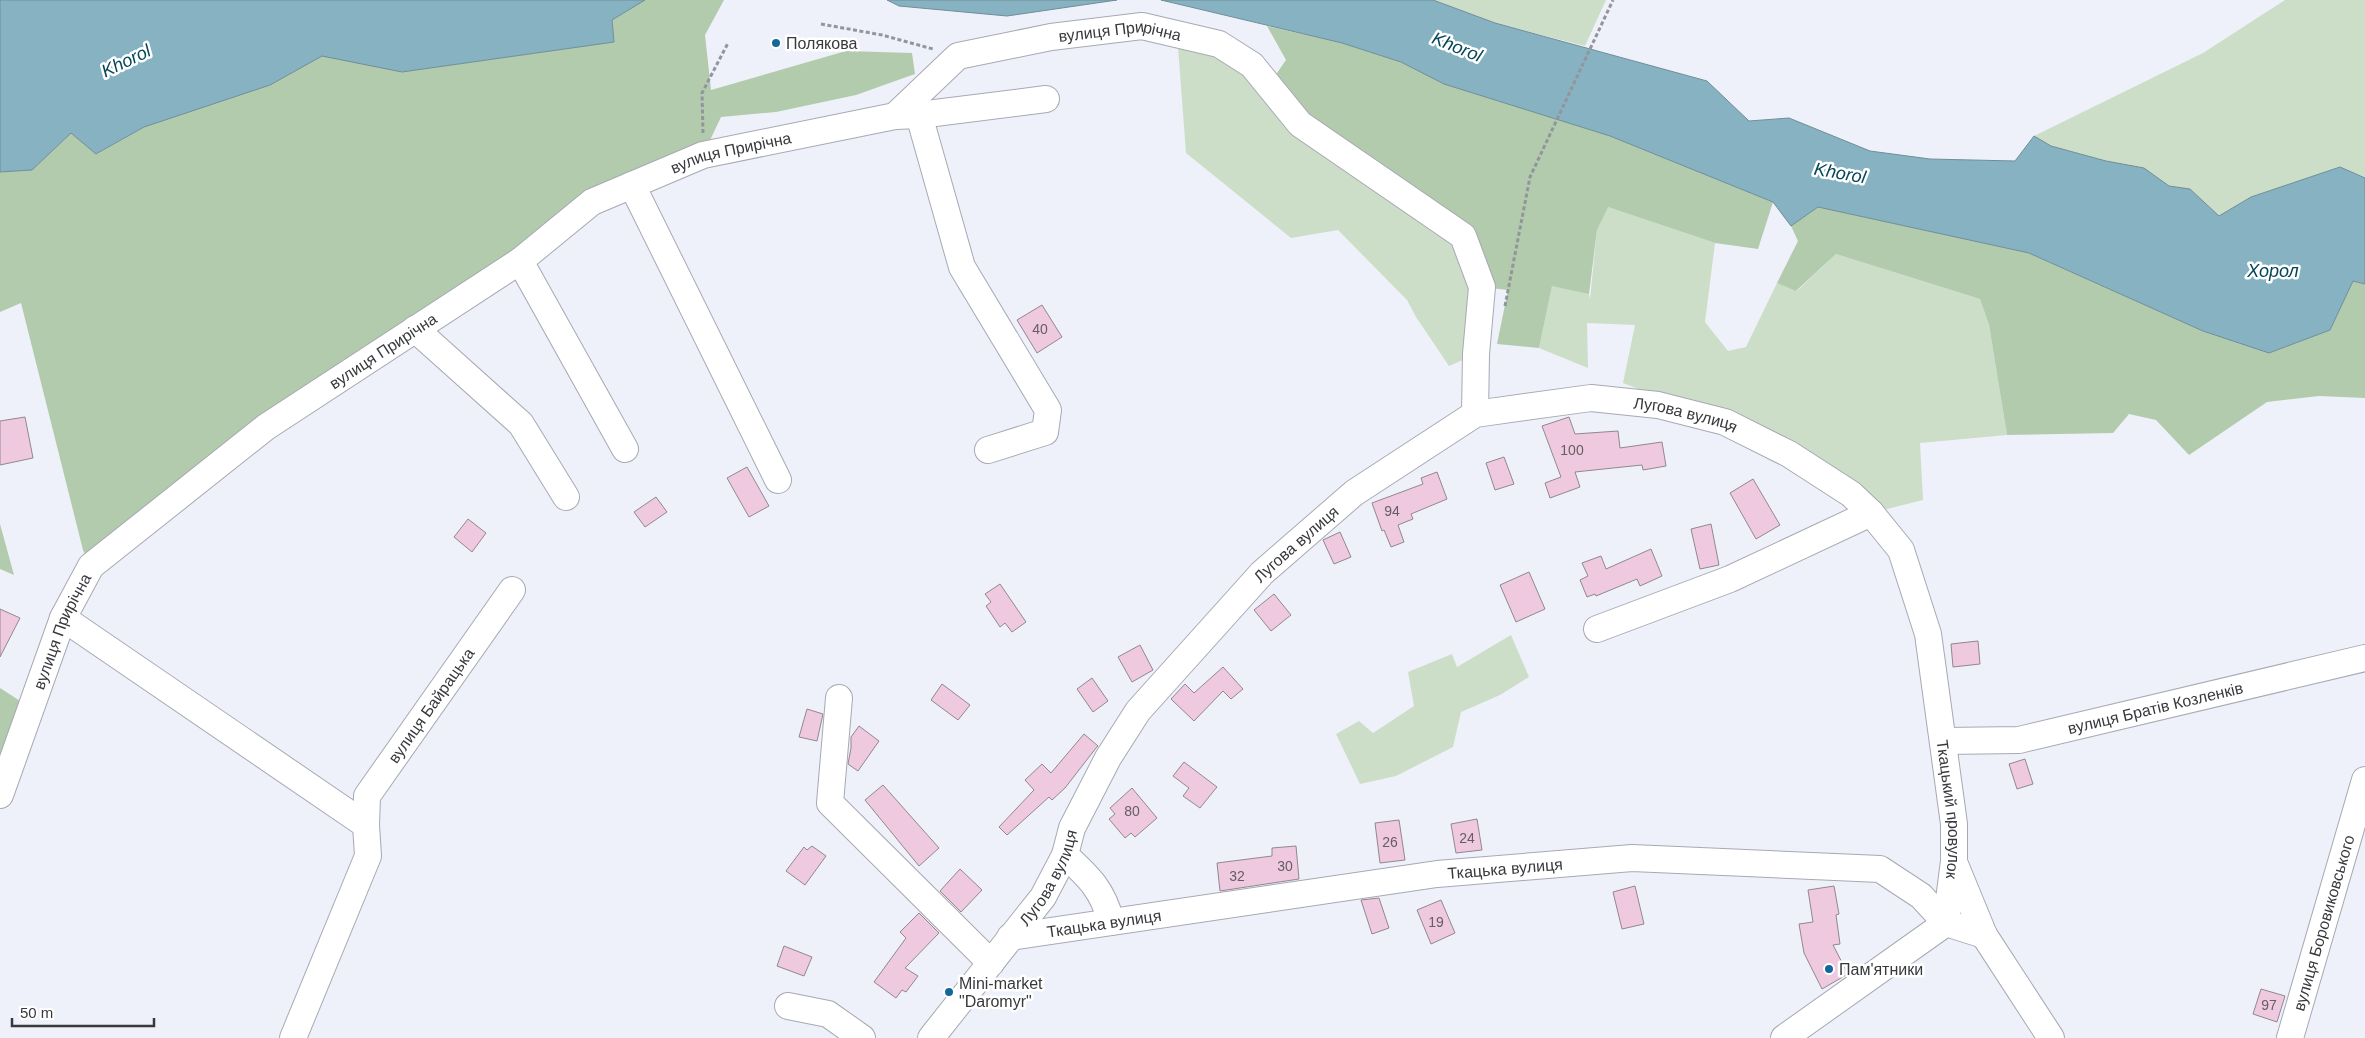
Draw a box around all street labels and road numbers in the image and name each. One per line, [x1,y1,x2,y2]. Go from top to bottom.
street label: вулиця Прирічна [1058,18,1183,45]
street label: вулиця Прирічна [668,129,793,177]
street label: вулиця Прирічна [326,310,440,392]
street label: Лугова вулиця [1633,394,1740,436]
street label: Лугова вулиця [1250,503,1342,586]
street label: вулиця Прирічна [30,571,94,692]
street label: вулиця Байрацька [385,645,478,766]
street label: вулиця Братів Козленків [2066,679,2245,737]
street label: Ткацький провулок [1934,739,1962,881]
street label: Лугова вулиця [1016,828,1080,929]
street label: вулиця Боровиковського [2290,833,2358,1013]
street label: Ткацька вулиця [1447,856,1563,882]
street label: Ткацька вулиця [1046,907,1162,940]

